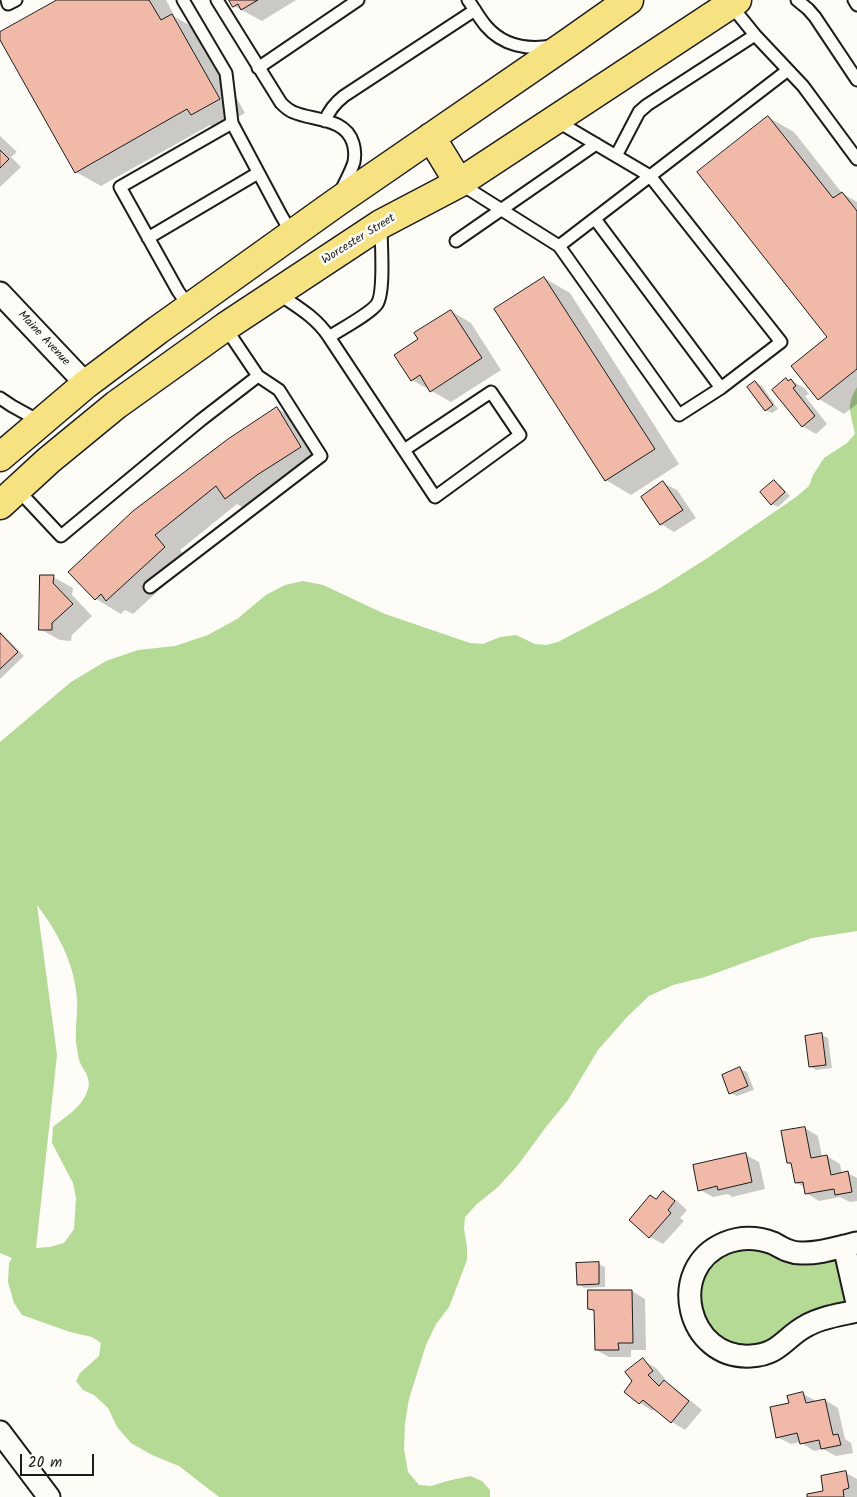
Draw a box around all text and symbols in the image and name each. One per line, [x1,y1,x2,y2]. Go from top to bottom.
street label: Worcester Street [320,212,398,268]
street label: Maine Avenue [14,309,72,369]
scale bar [22,1444,96,1476]
text: 20 m [28,1451,62,1475]

